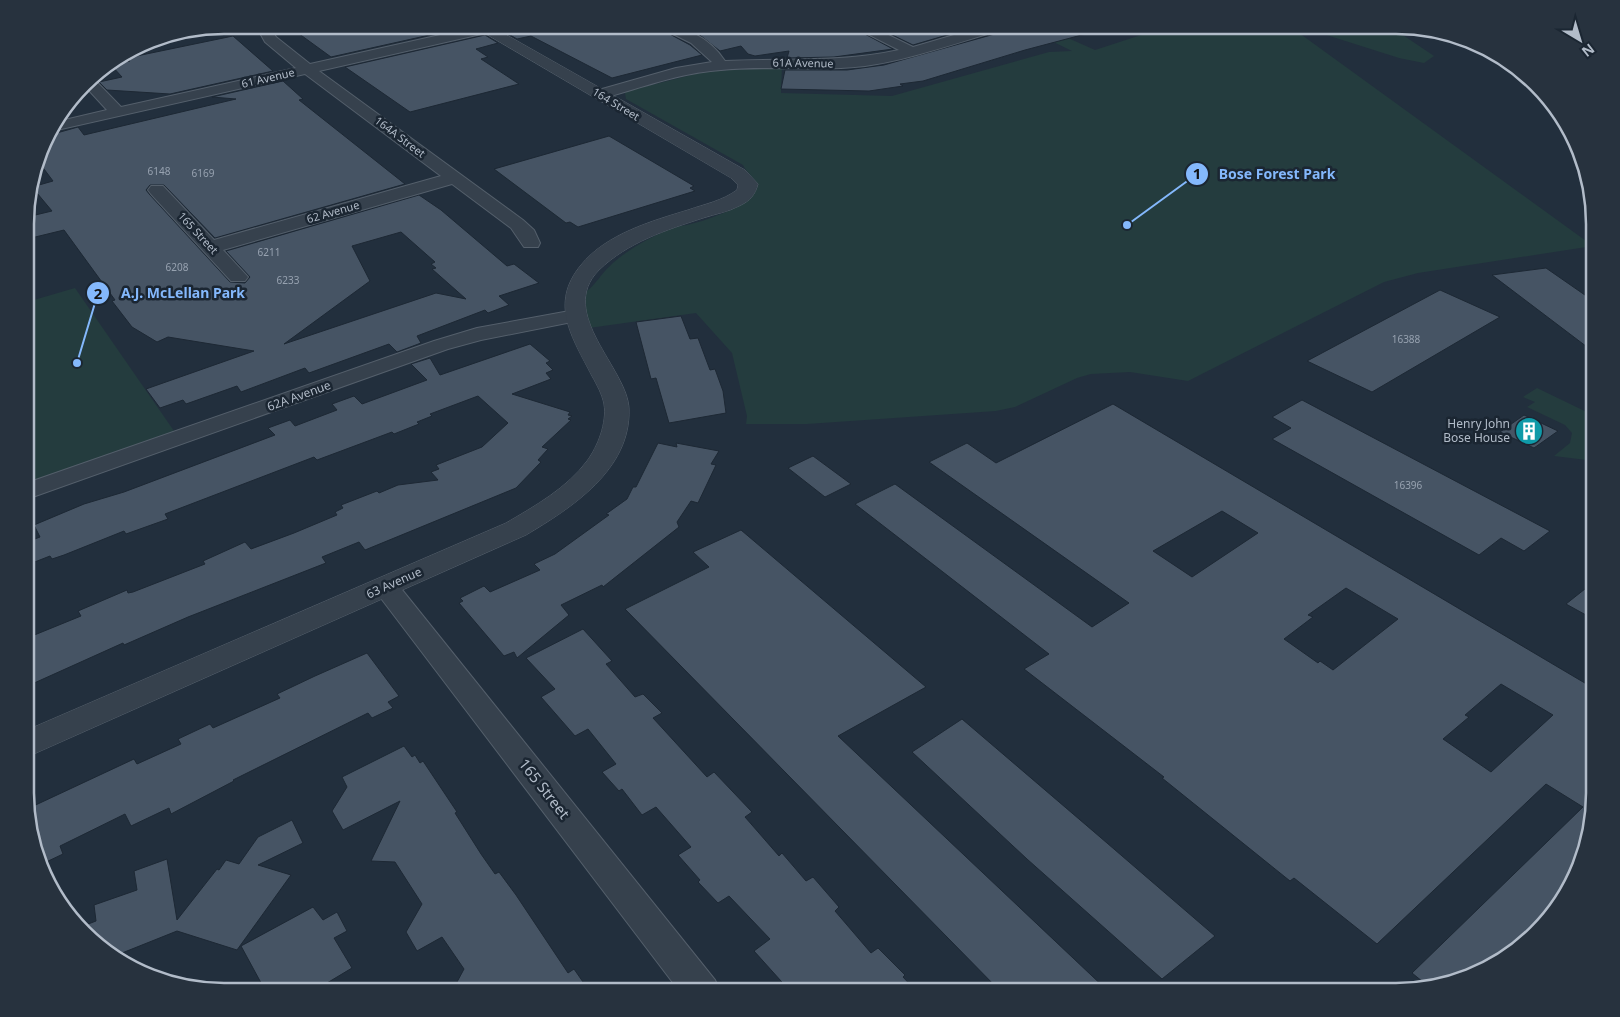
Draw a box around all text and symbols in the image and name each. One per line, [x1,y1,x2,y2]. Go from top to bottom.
north arrow [1555,15,1605,65]
text: N [1578,40,1599,62]
street label: 61A Avenue [772,54,834,71]
street label: 61 Avenue [240,64,296,91]
street label: 164 Street [590,84,643,124]
street label: 164A Street [372,113,429,161]
callout: Bose Forest Park [1184,159,1346,188]
text: 1 [1193,163,1201,183]
house number: 6148 [148,164,171,178]
text: Bose Forest Park [1219,164,1336,183]
house number: 6169 [192,166,215,180]
street label: 62 Avenue [305,197,361,226]
street label: 165 Street [175,208,222,257]
house number: 6211 [258,245,280,259]
house number: 6208 [166,260,189,274]
house number: 6233 [277,273,300,287]
callout: A.J. McLellan Park [86,279,255,308]
text: 2 [94,283,103,303]
text: A.J. McLellan Park [121,283,245,302]
house number: 16388 [1392,332,1421,346]
street label: 62A Avenue [265,376,333,415]
place label: Henry John Bose House [1443,415,1510,446]
building icon: Henry John Bose House [1514,416,1544,446]
house number: 16396 [1394,478,1423,492]
street label: 63 Avenue [363,563,424,602]
street label: 165 Street [515,754,575,823]

